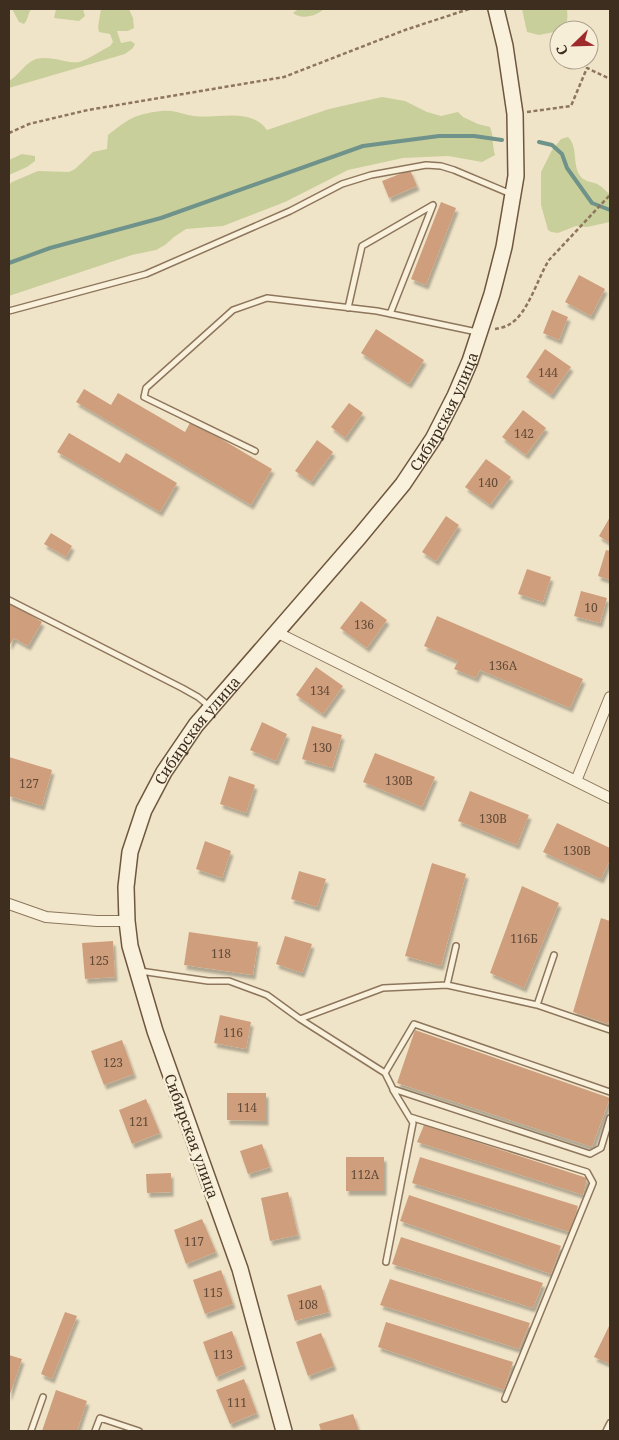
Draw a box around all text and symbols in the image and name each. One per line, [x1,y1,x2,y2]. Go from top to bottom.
north arrow [549,20,599,70]
text: С [551,42,572,58]
street label: Сибирская улица [405,349,482,475]
house number: 144 [538,364,558,381]
house number: 142 [514,425,534,442]
house number: 140 [478,474,498,491]
house number: 10 [584,599,598,616]
house number: 136 [354,616,374,633]
house number: 136А [489,657,518,674]
street label: Сибирская улица [149,672,244,788]
house number: 134 [310,682,330,699]
house number: 130 [312,739,332,756]
house number: 130В [385,772,413,789]
house number: 127 [19,775,39,792]
house number: 130В [479,810,507,827]
house number: 130В [563,842,591,859]
house number: 116Б [510,930,538,947]
house number: 118 [211,945,231,962]
house number: 125 [89,952,109,969]
house number: 116 [223,1024,243,1041]
house number: 123 [103,1054,123,1071]
street label: Сибирская улица [160,1071,224,1201]
house number: 114 [237,1099,257,1116]
house number: 121 [129,1113,149,1130]
house number: 112А [351,1166,380,1183]
house number: 117 [184,1233,204,1250]
house number: 115 [203,1284,223,1301]
house number: 108 [298,1296,318,1313]
house number: 113 [213,1346,233,1363]
house number: 111 [227,1394,247,1411]

